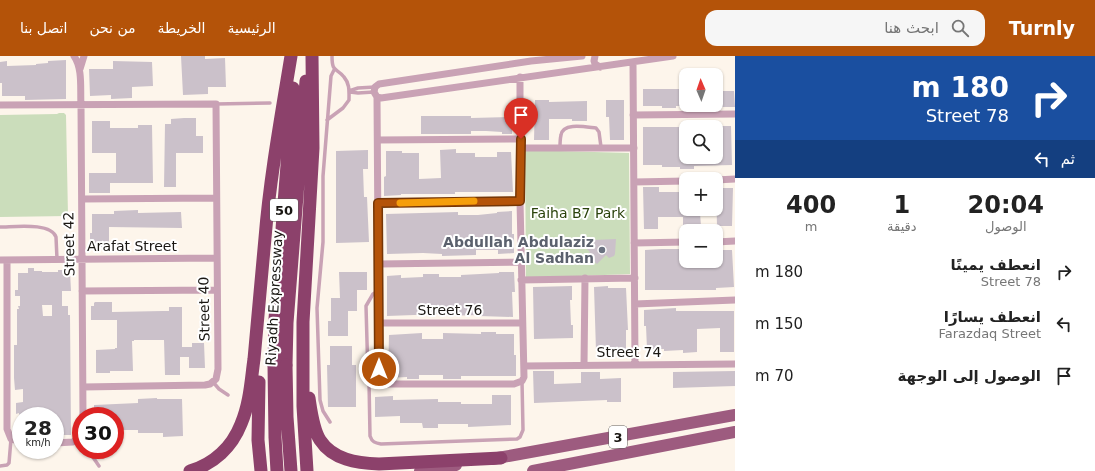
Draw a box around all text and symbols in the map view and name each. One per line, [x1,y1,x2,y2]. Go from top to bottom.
search box [705,10,985,46]
icon: search [949,17,971,39]
text: Turnly [1009,17,1075,39]
text: ابحث هنا [884,19,939,37]
text: اتصل بنا [20,20,67,36]
text: من نحن [89,20,136,36]
text: الخريطة [158,20,205,36]
text: الرئيسية [227,20,276,36]
north arrow [679,68,723,112]
map controls [679,68,723,268]
text: 180 m [912,71,1009,104]
icon: right [1023,72,1075,124]
pin [504,98,538,139]
icon: arrive [510,104,532,126]
text: Street 78 [926,105,1009,126]
button: search [679,120,723,164]
icon: left [1031,148,1053,170]
text: ثم [1061,150,1075,168]
button: + [679,172,723,216]
text: 400 [786,191,836,219]
text: 1 [894,191,910,219]
text: 20:04 [968,191,1044,219]
road number: 50 [270,199,298,221]
park label: Faiha B7 Park [531,205,626,221]
street label: Street 42 [60,211,78,277]
text: m [805,219,817,234]
text: دقيقة [887,219,917,234]
text: الوصول [985,219,1027,234]
button: − [679,224,723,268]
street label: Riyadh Expressway [262,230,286,366]
place label: Abdullah Abdulaziz Al Sadhan [443,234,594,266]
street label: Arafat Street [87,238,177,254]
marker: Abdullah Abdulaziz Al Sadhan [597,245,607,255]
text: انعطف يمينًا [950,256,1041,274]
icon: right [1053,261,1075,283]
text: 180 m [755,263,803,281]
text: Street 78 [981,274,1041,289]
street label: Street 40 [195,276,213,342]
street label: Street 76 [418,302,482,318]
text: انعطف يسارًا [944,308,1041,326]
icon: left [1053,313,1075,335]
text: 150 m [755,315,803,333]
text: Farazdaq Street [939,326,1041,341]
street label: Street 74 [597,344,661,360]
position arrow [358,348,400,390]
icon: arrive [1053,365,1075,387]
text: 70 m [755,367,794,385]
text: الوصول إلى الوجهة [898,367,1041,385]
speed limit sign: 30 [72,407,124,459]
text: 28 [24,416,52,440]
road number: 3 [609,426,627,448]
text: km/h [25,437,51,448]

